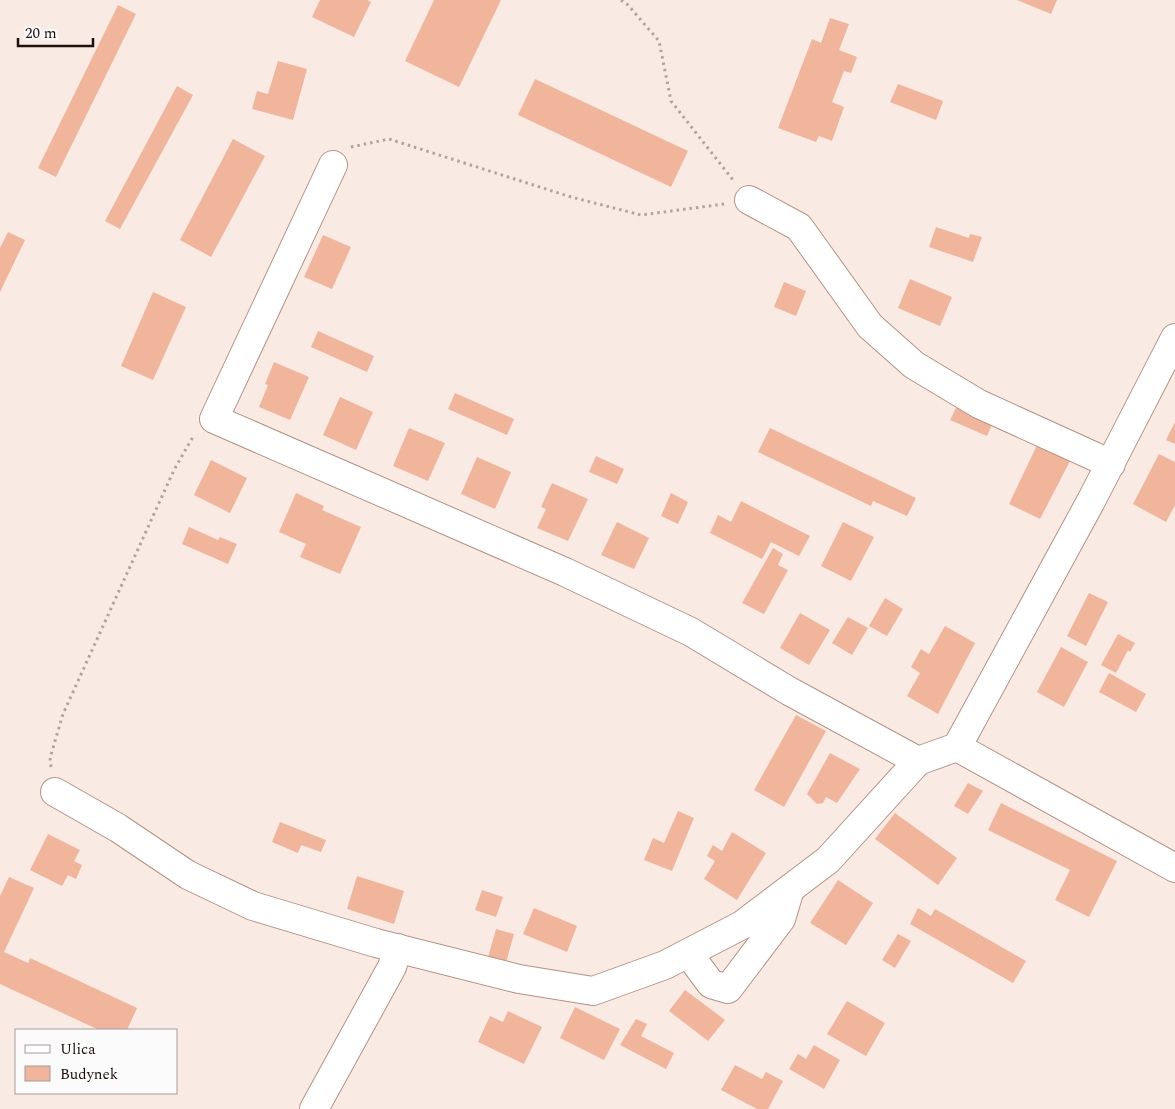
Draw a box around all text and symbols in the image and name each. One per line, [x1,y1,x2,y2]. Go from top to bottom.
scale bar [18,15,92,47]
text: 20 m [25,22,57,45]
legend [15,1029,178,1094]
text: Ulica [60,1038,96,1061]
text: Budynek [60,1063,118,1086]

